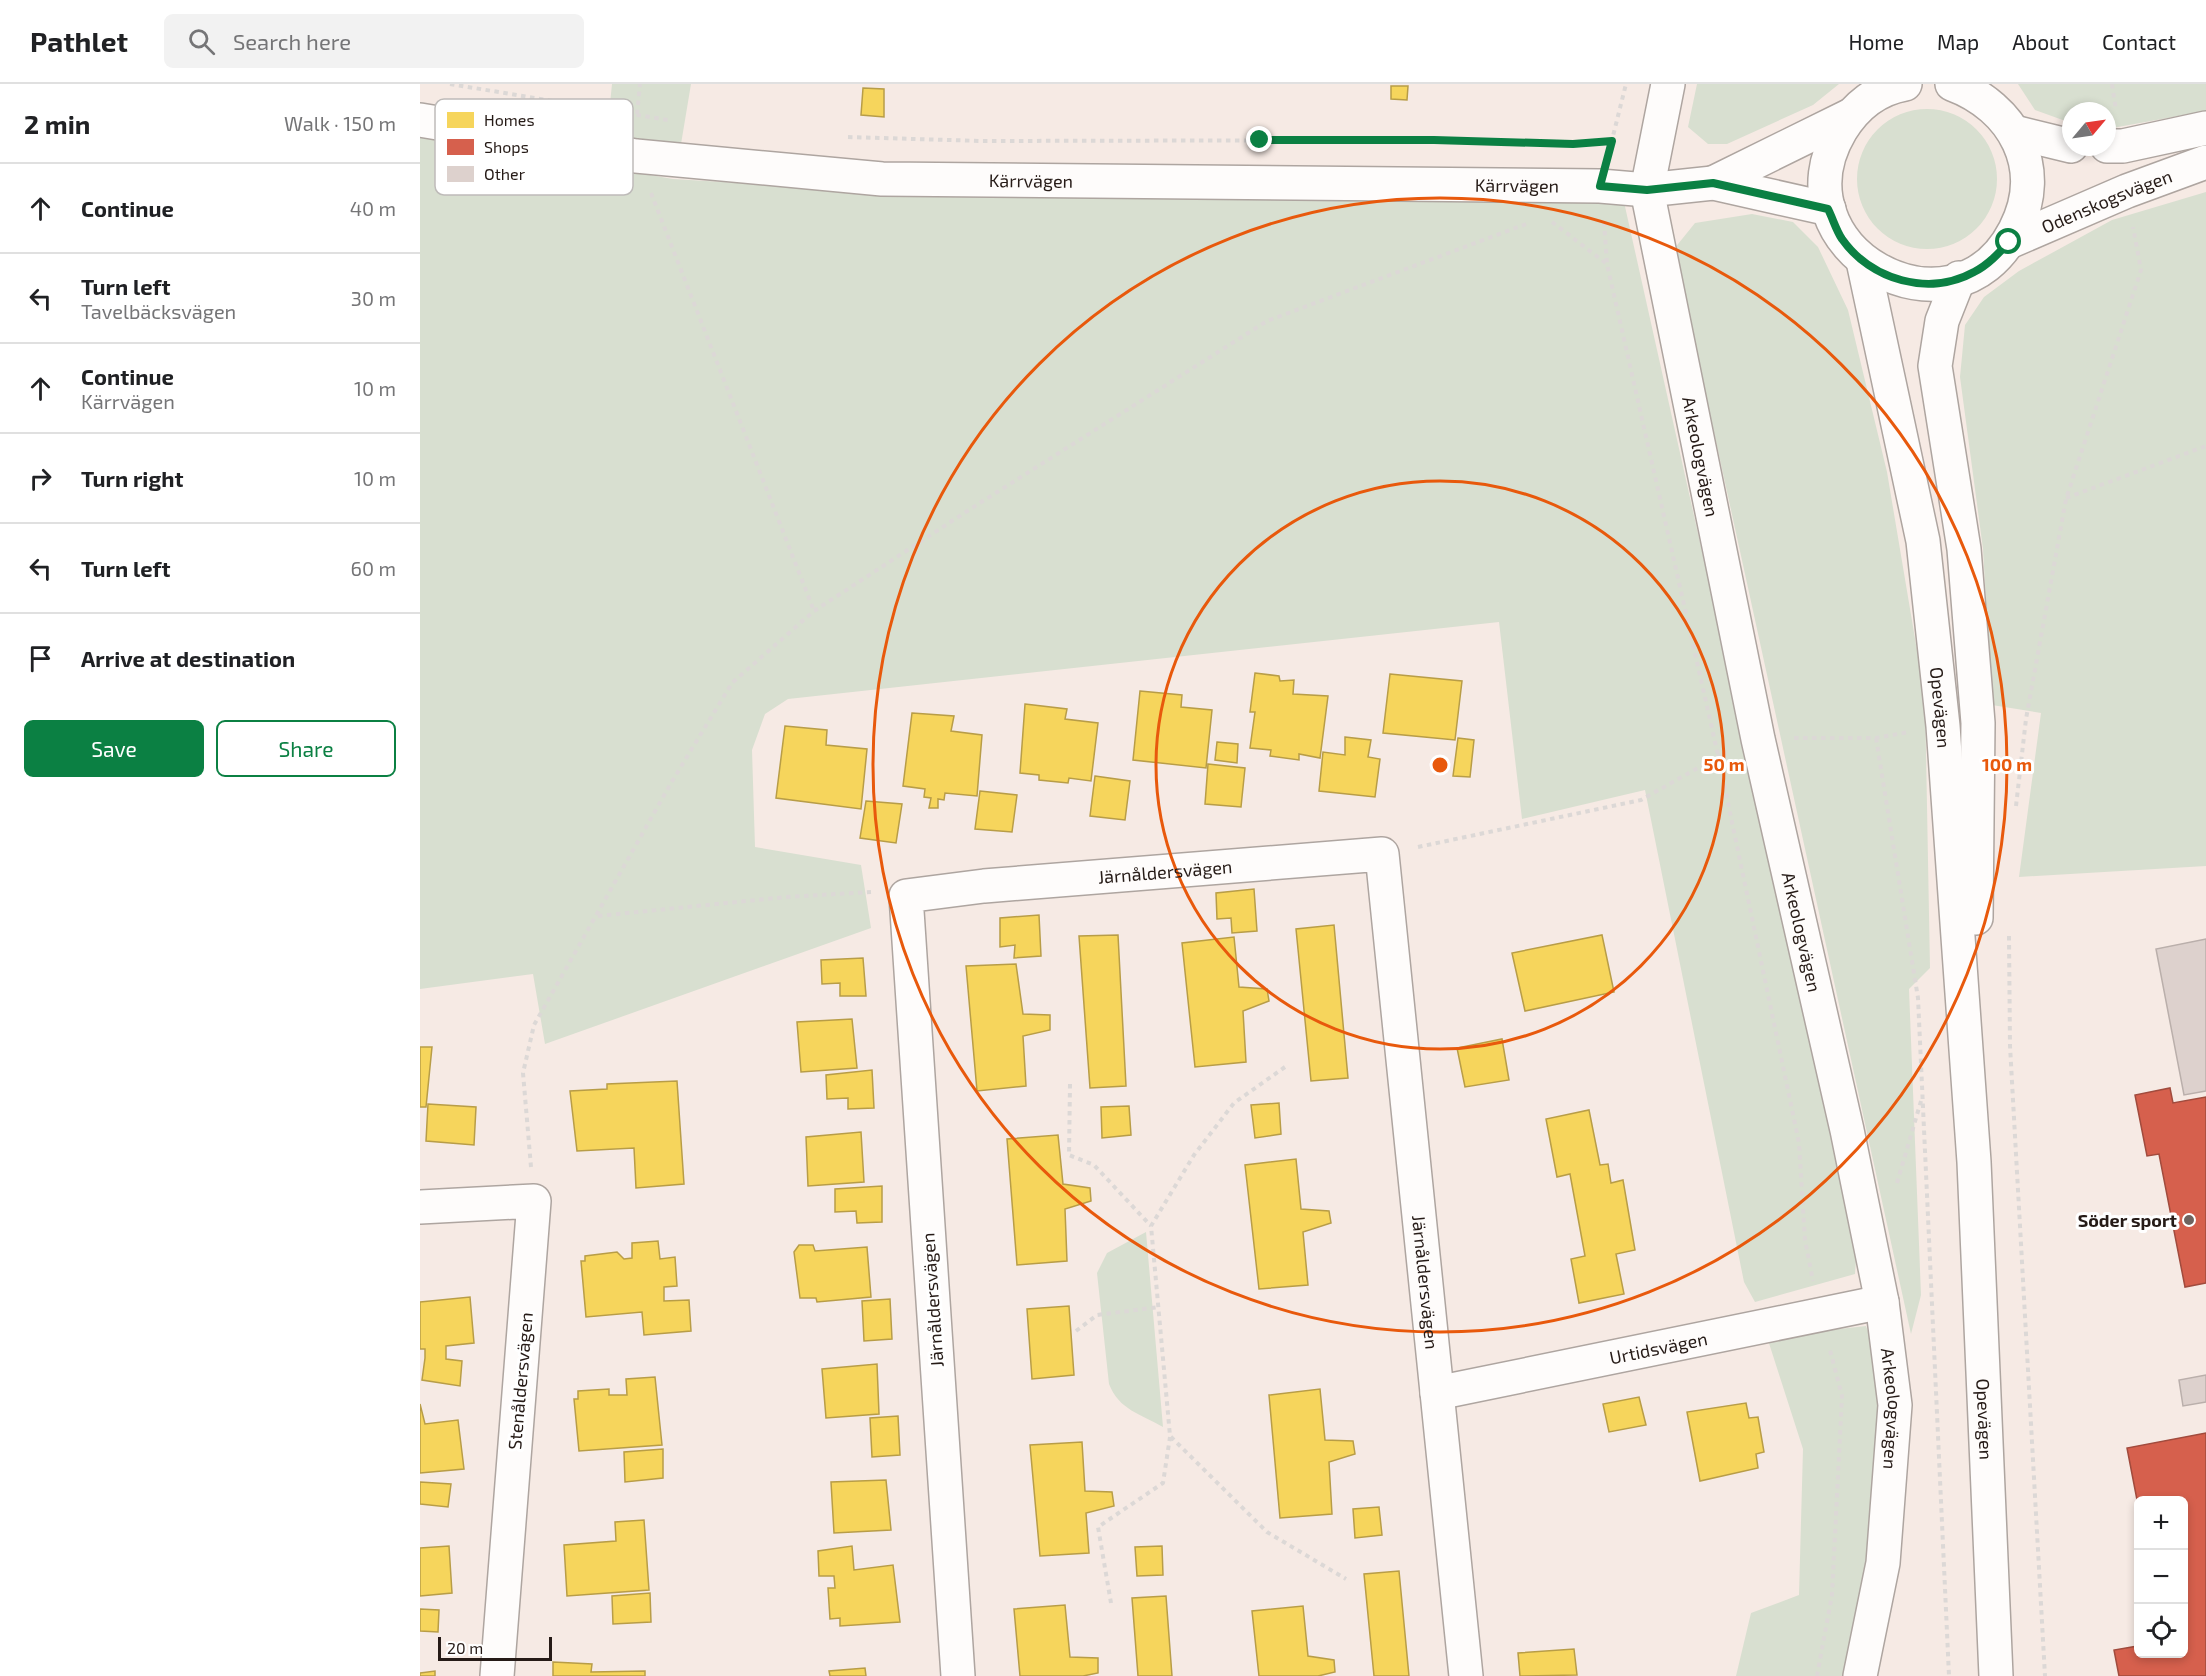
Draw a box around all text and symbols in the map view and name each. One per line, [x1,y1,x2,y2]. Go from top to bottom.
search box [164,14,584,68]
text: Pathlet [30,24,128,58]
icon: search [185,25,218,58]
text: Search here [233,28,351,54]
text: Home [1848,29,1904,54]
text: Map [1937,29,1979,54]
text: About [2012,29,2069,54]
text: Contact [2102,29,2176,54]
legend [435,99,633,195]
north arrow [2062,102,2116,156]
text: 2 min [24,108,90,139]
text: Homes [484,110,535,129]
text: Walk · 150 m [284,111,396,135]
route end [1246,126,1272,152]
text: Shops [484,137,529,156]
text: Other [484,164,526,183]
street label: Odenskogsvägen [2038,164,2175,238]
street label: Kärrvägen [989,169,1073,192]
street label: Kärrvägen [1475,174,1559,197]
icon: ahead [24,192,57,225]
text: Continue [81,195,174,221]
text: 40 m [350,196,396,220]
route start [1995,228,2021,254]
text: Turn left [81,273,170,299]
icon: left [24,282,57,315]
text: 30 m [351,286,396,310]
text: Tavelbäcksvägen [81,299,236,323]
text: Continue [81,363,174,389]
icon: ahead [24,372,57,405]
text: 10 m [354,376,396,400]
text: Kärrvägen [81,389,175,413]
street label: Arkeologvägen [1678,394,1724,519]
icon: right [24,462,57,495]
text: Turn right [81,465,183,491]
text: 10 m [354,466,396,490]
icon: left [24,552,57,585]
text: Turn left [81,555,170,581]
text: 60 m [351,556,396,580]
icon: arrive [24,642,57,675]
text: Arrive at destination [81,645,295,671]
street label: Opevägen [1926,666,1956,749]
button: Save [24,720,204,777]
button: Share [216,720,396,777]
text: 50 m [1703,753,1745,775]
text: 100 m [1982,753,2032,775]
centre of rings [1430,755,1450,775]
street label: Järnåldersvägen [1097,855,1233,888]
street label: Arkeologvägen [1778,870,1826,994]
place label: Söder sport [2078,1209,2178,1231]
marker: Söder sport [2182,1213,2196,1227]
street label: Järnåldersvägen [1408,1214,1444,1350]
street label: Järnåldersvägen [916,1232,948,1368]
street label: Stenåldersvägen [503,1311,537,1451]
street label: Urtidsvägen [1608,1327,1709,1368]
street label: Arkeologvägen [1877,1346,1906,1470]
street label: Opevägen [1972,1378,1998,1460]
map controls [2134,1496,2188,1658]
button: + [2134,1496,2188,1550]
button: − [2134,1550,2188,1604]
button: locate [2134,1604,2188,1658]
scale bar [438,1634,552,1662]
text: 20 m [447,1638,483,1657]

